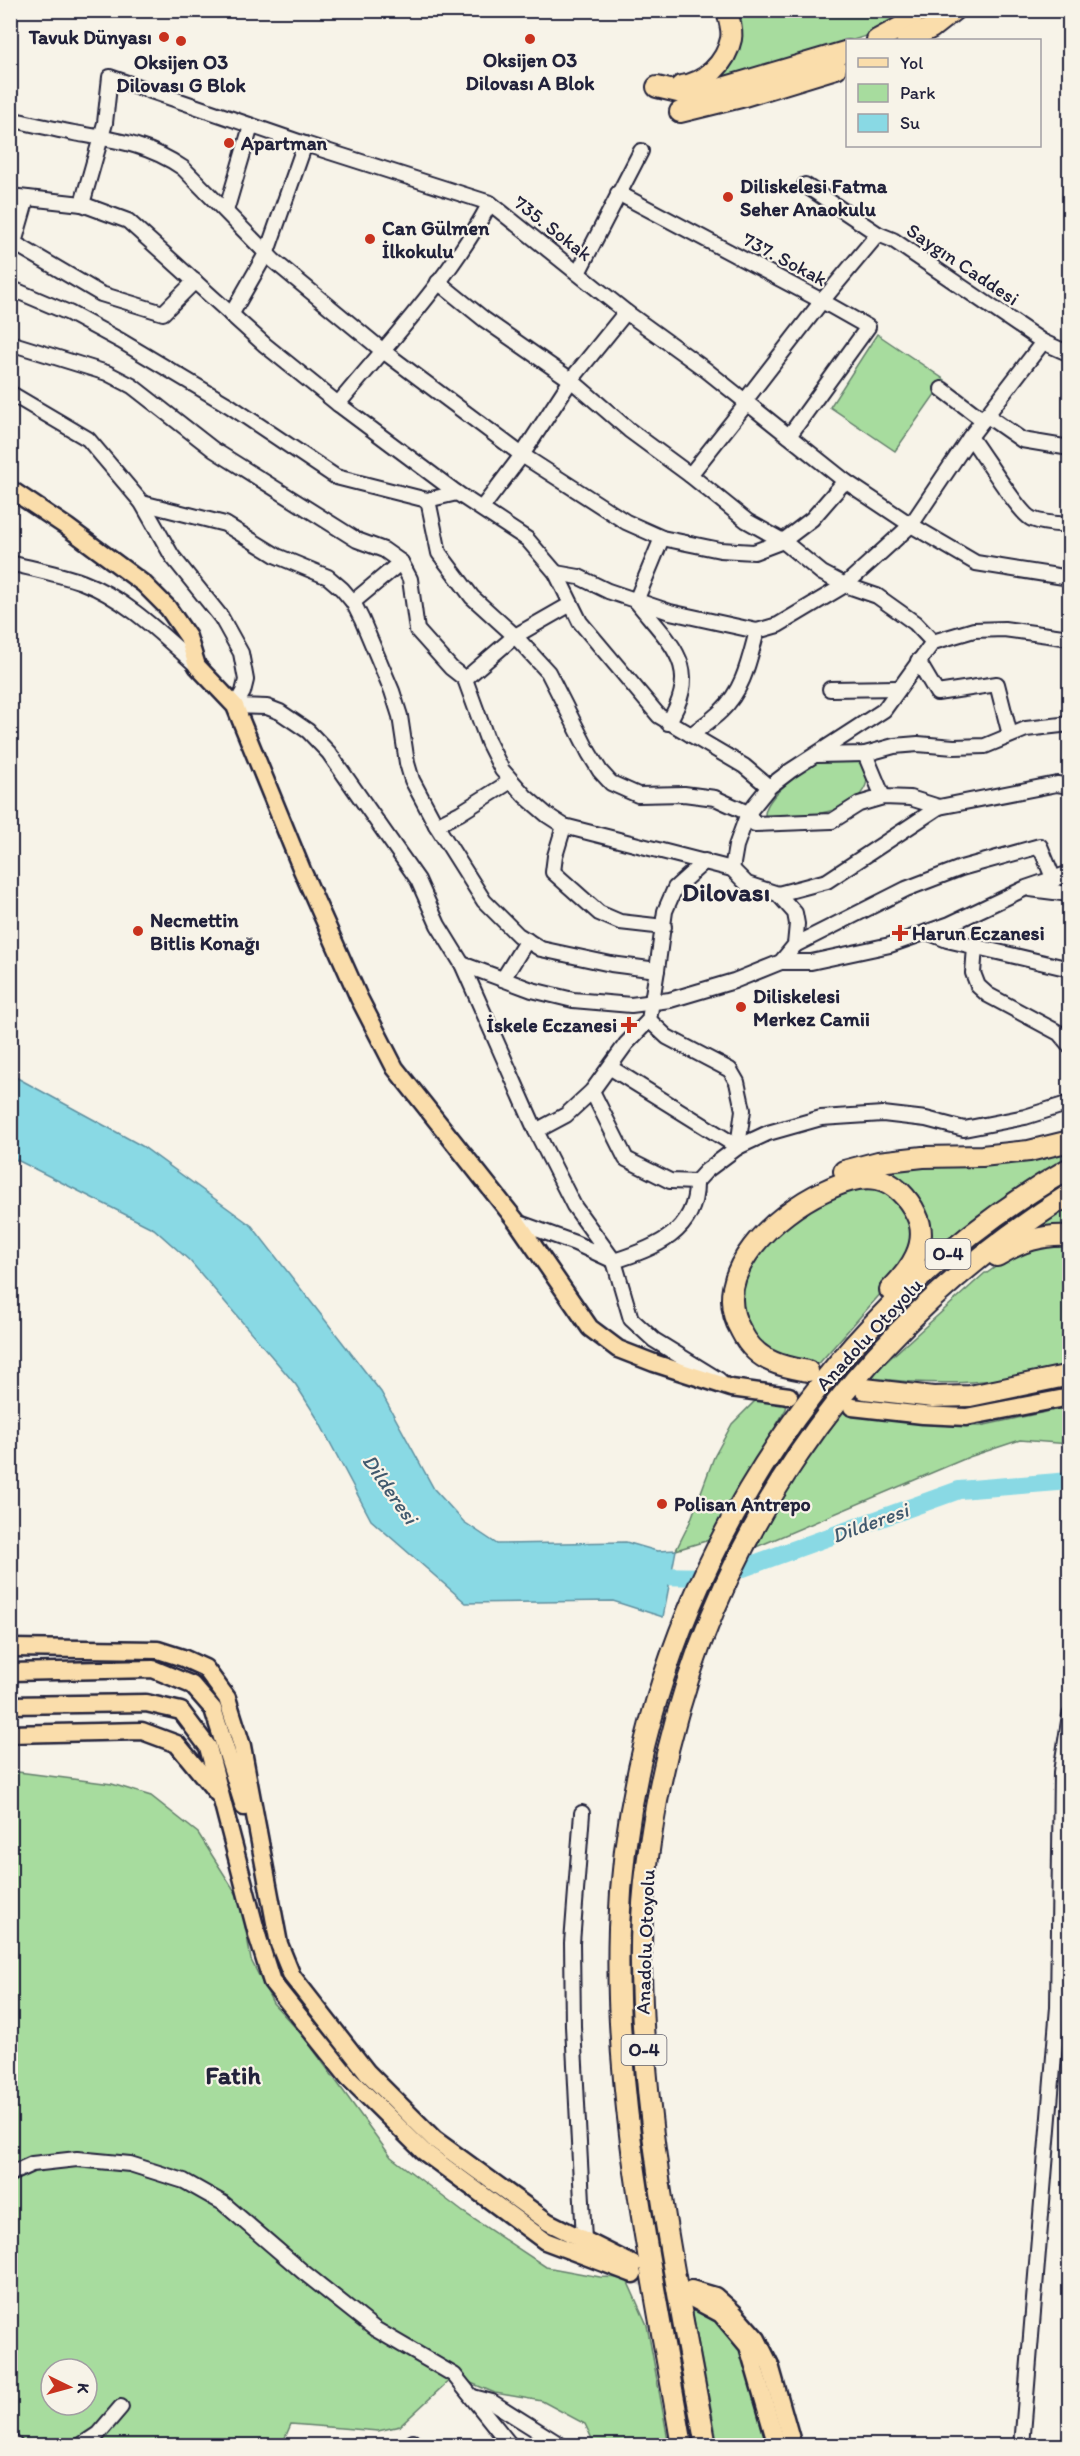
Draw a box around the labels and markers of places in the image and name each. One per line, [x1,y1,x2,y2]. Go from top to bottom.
place label: Tavuk Dünyası [28,25,152,50]
marker: Tavuk Dünyası [157,30,171,44]
marker: Oksijen O3 Dilovası A Blok [523,32,537,46]
marker: Oksijen O3 Dilovası G Blok [174,34,188,48]
place label: Oksijen O3 Dilovası A Blok [466,48,595,95]
place label: Oksijen O3 Dilovası G Blok [116,50,247,97]
place label: Apartman [240,131,328,156]
marker: Apartman [222,136,236,150]
place label: Diliskelesi Fatma Seher Anaokulu [740,174,888,221]
marker: Diliskelesi Fatma Seher Anaokulu [721,190,735,204]
place label: Can Gülmen İlkokulu [382,216,490,263]
marker: Can Gülmen İlkokulu [363,232,377,246]
place label: Necmettin Bitlis Konağı [150,908,260,956]
place label: Harun Eczanesi [912,921,1045,945]
marker: Necmettin Bitlis Konağı [131,924,145,938]
marker: Harun Eczanesi [893,926,907,940]
place label: Diliskelesi Merkez Camii [753,984,870,1031]
marker: Diliskelesi Merkez Camii [734,1000,748,1014]
place label: İskele Eczanesi [486,1013,617,1037]
marker: İskele Eczanesi [622,1018,636,1032]
place label: Polisan Antrepo [674,1492,811,1517]
marker: Polisan Antrepo [655,1497,669,1511]

